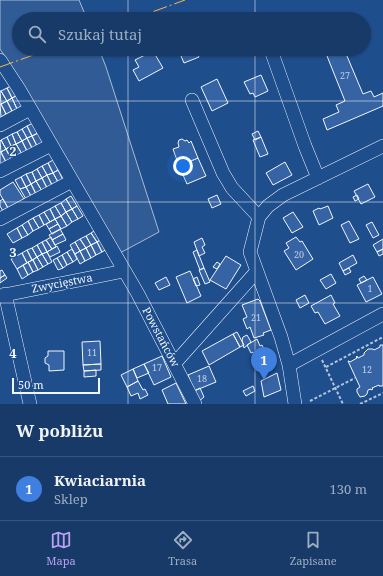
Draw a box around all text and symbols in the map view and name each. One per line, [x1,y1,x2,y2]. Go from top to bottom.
search box [12,12,371,56]
icon: search [26,23,48,45]
text: Szukaj tutaj [58,24,142,44]
house number: 27 [340,69,350,82]
text: 2 [9,142,17,160]
your location [173,156,193,176]
text: 3 [9,243,17,261]
house number: 20 [294,248,304,261]
street label: Zwycięstwa [30,269,94,296]
house number: 1 [367,282,373,295]
street label: Powstańców [139,304,184,370]
house number: 21 [251,311,261,324]
text: 4 [9,344,17,362]
house number: 11 [87,346,97,359]
pin: 1 [251,347,277,380]
house number: 17 [152,361,162,374]
house number: 12 [362,363,372,376]
house number: 18 [197,372,207,385]
scale bar [12,376,100,395]
text: 50 m [18,377,44,392]
text: W pobliżu [16,419,103,442]
text: Kwiaciarnia [54,470,146,490]
text: 1 [25,480,33,498]
text: 130 m [330,480,367,498]
text: Sklep [54,490,88,508]
tab: Mapa [46,529,76,568]
tab: Trasa [168,529,197,568]
tab: Zapisane [290,529,337,568]

